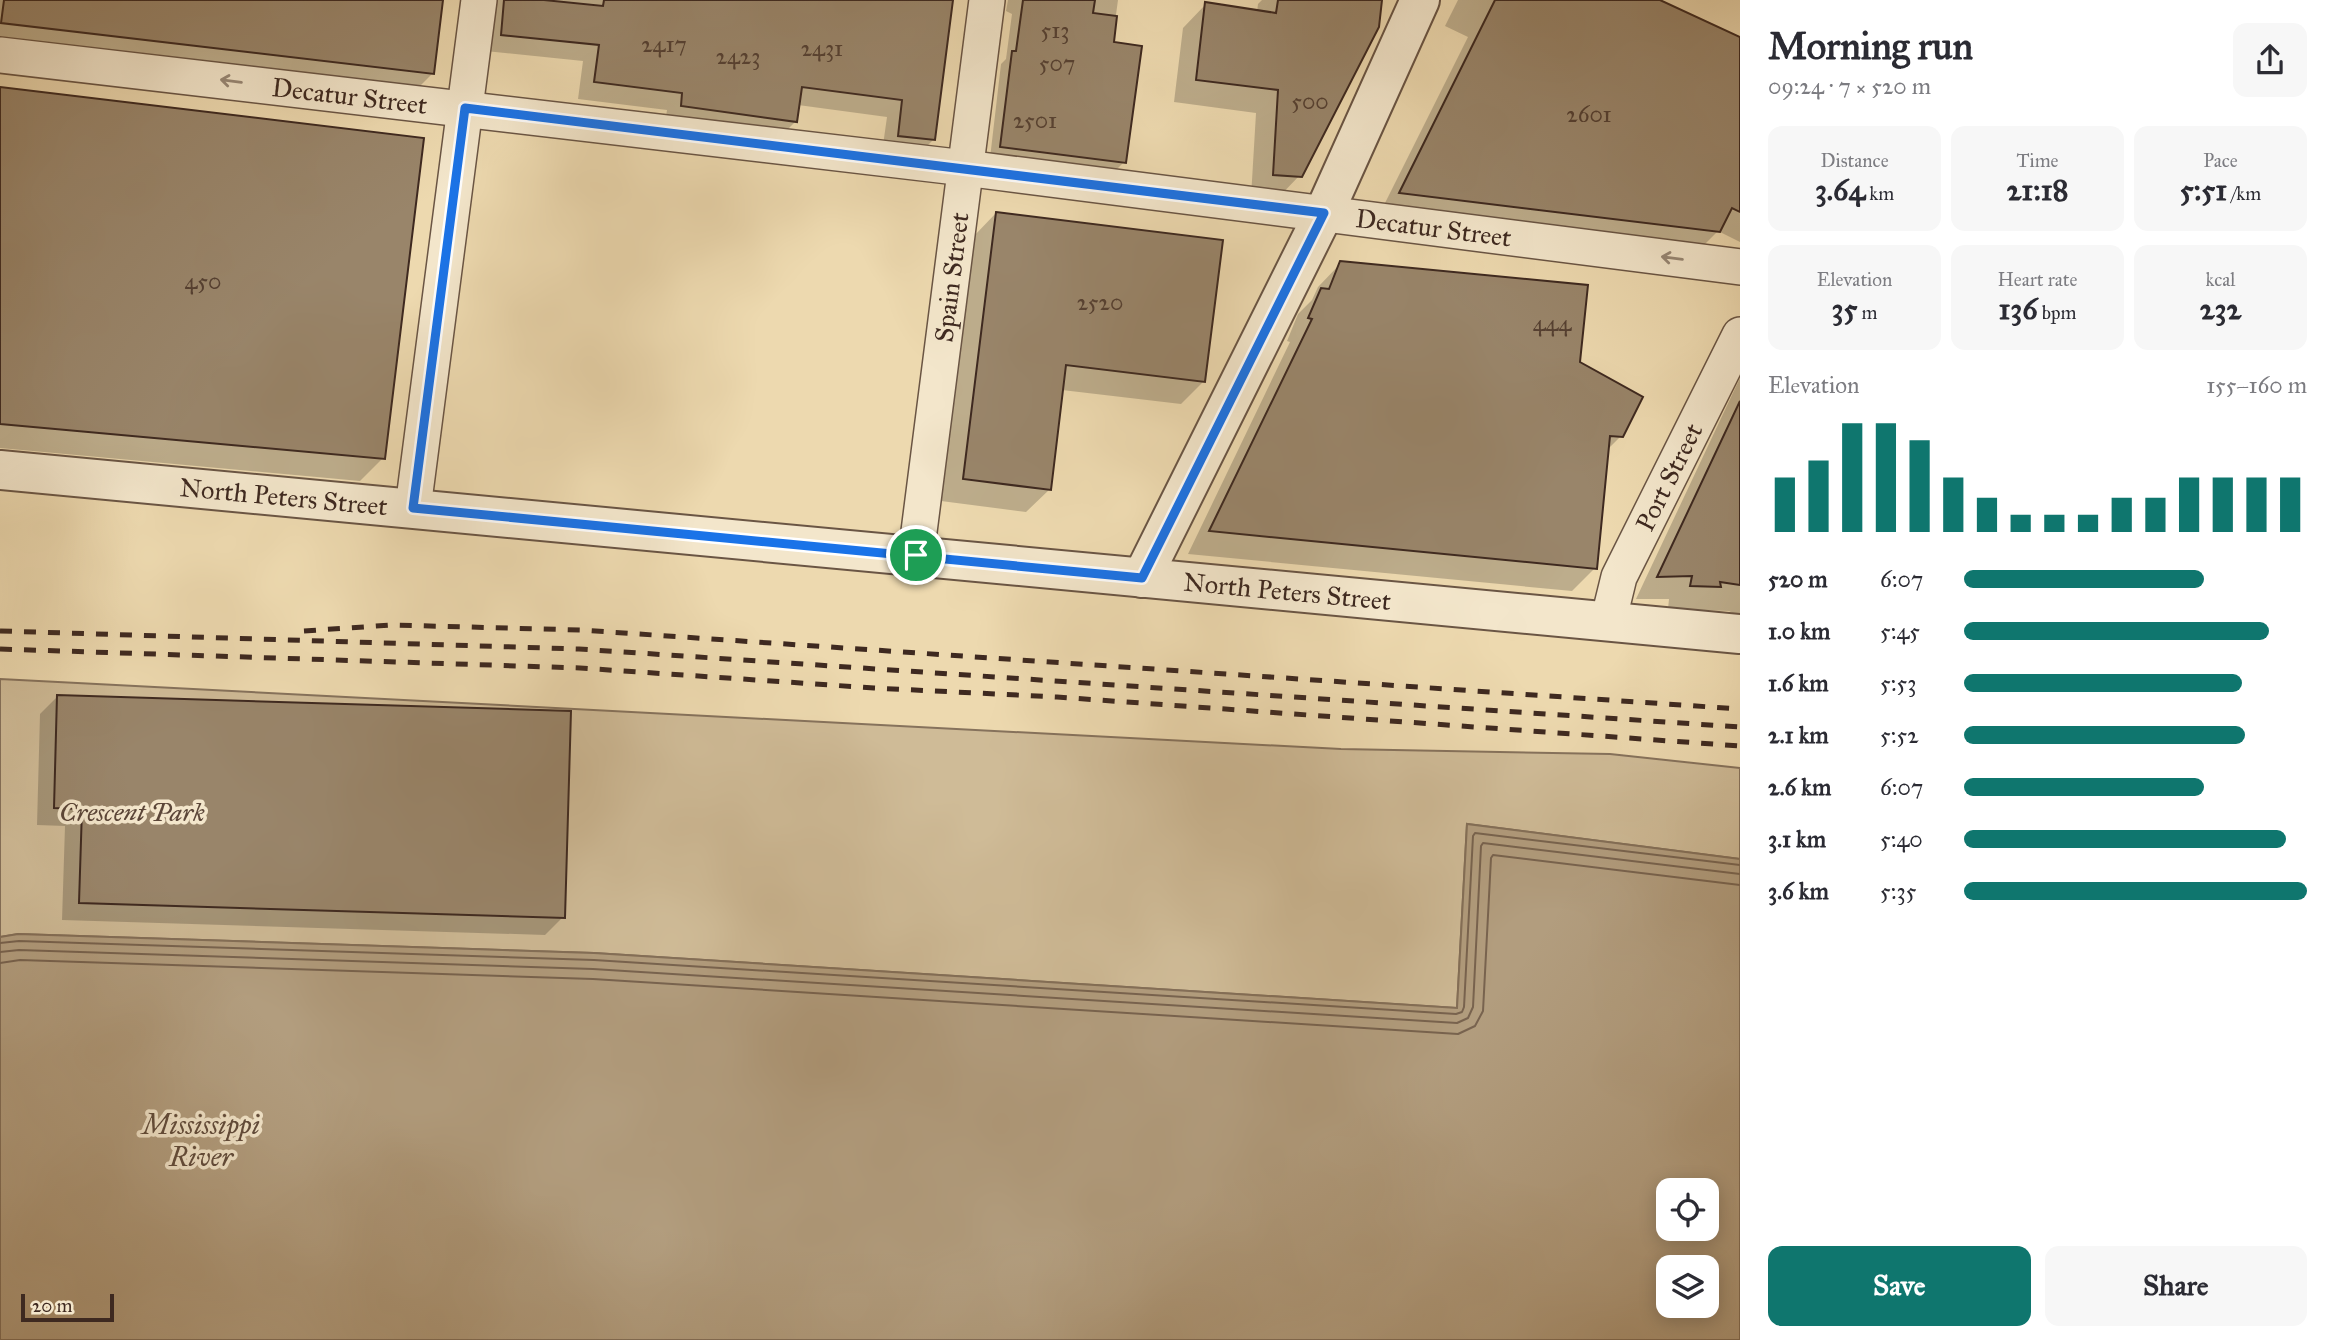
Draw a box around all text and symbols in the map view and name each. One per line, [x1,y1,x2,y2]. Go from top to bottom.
house number: 513 [1041,16,1069,44]
text: Morning run [1768,23,1973,69]
button: share [2233,23,2307,97]
house number: 2417 [641,30,687,58]
house number: 2431 [801,34,843,62]
house number: 2423 [716,42,760,70]
house number: 507 [1039,49,1075,77]
street label: Decatur Street [270,71,429,121]
text: 09:24 · 7 × 520 m [1768,72,1931,100]
one-way arrow [220,74,243,87]
house number: 500 [1291,87,1329,115]
house number: 2601 [1566,100,1612,128]
house number: 2501 [1013,106,1057,134]
text: Distance [1820,149,1889,172]
text: Time [2016,149,2059,172]
text: Pace [2203,149,2238,172]
text: 3.64 [1815,172,1865,208]
text: 21:18 [2006,172,2069,208]
text: 5:51 [2180,172,2227,208]
text: km [1865,182,1894,205]
text: /km [2227,182,2261,205]
street label: Decatur Street [1354,202,1513,254]
street label: Spain Street [927,211,976,344]
one-way arrow [1661,252,1684,265]
house number: 450 [185,267,221,295]
text: Elevation [1817,268,1892,291]
text: Heart rate [1998,268,2077,291]
text: kcal [2206,268,2235,291]
house number: 2520 [1077,288,1123,316]
text: 35 [1831,291,1857,327]
text: 136 [1999,291,2038,327]
text: 232 [2200,291,2241,327]
text: m [1857,301,1878,324]
text: bpm [2038,301,2076,324]
house number: 444 [1533,309,1572,337]
text: Elevation [1768,371,1859,399]
text: 155–160 m [2206,371,2307,399]
street label: Port Street [1629,418,1709,536]
street label: North Peters Street [178,471,389,522]
pin [886,525,946,585]
icon: arrive [897,536,935,574]
text: 520 m [1768,565,1828,593]
text: 6:07 [1880,565,1923,593]
street label: North Peters Street [1182,566,1393,617]
text: 1.0 km [1768,617,1830,645]
text: 5:45 [1880,617,1920,645]
text: 1.6 km [1768,669,1829,697]
text: 5:53 [1880,669,1916,697]
text: 2.1 km [1768,721,1829,749]
text: 5:52 [1880,721,1919,749]
text: 2.6 km [1768,773,1831,801]
text: 6:07 [1880,773,1923,801]
park label: Crescent Park [59,796,205,828]
text: 3.1 km [1768,825,1826,853]
text: 5:40 [1880,825,1923,853]
text: 3.6 km [1768,877,1829,905]
text: 5:35 [1880,877,1916,905]
water label: Mississippi River [139,1107,260,1174]
map controls [1656,1178,1719,1318]
button: locate [1656,1178,1719,1241]
button: Save [1768,1246,2031,1326]
button: Share [2045,1246,2307,1326]
button: layers [1656,1255,1719,1318]
scale bar [21,1291,114,1323]
text: 20 m [32,1294,73,1317]

